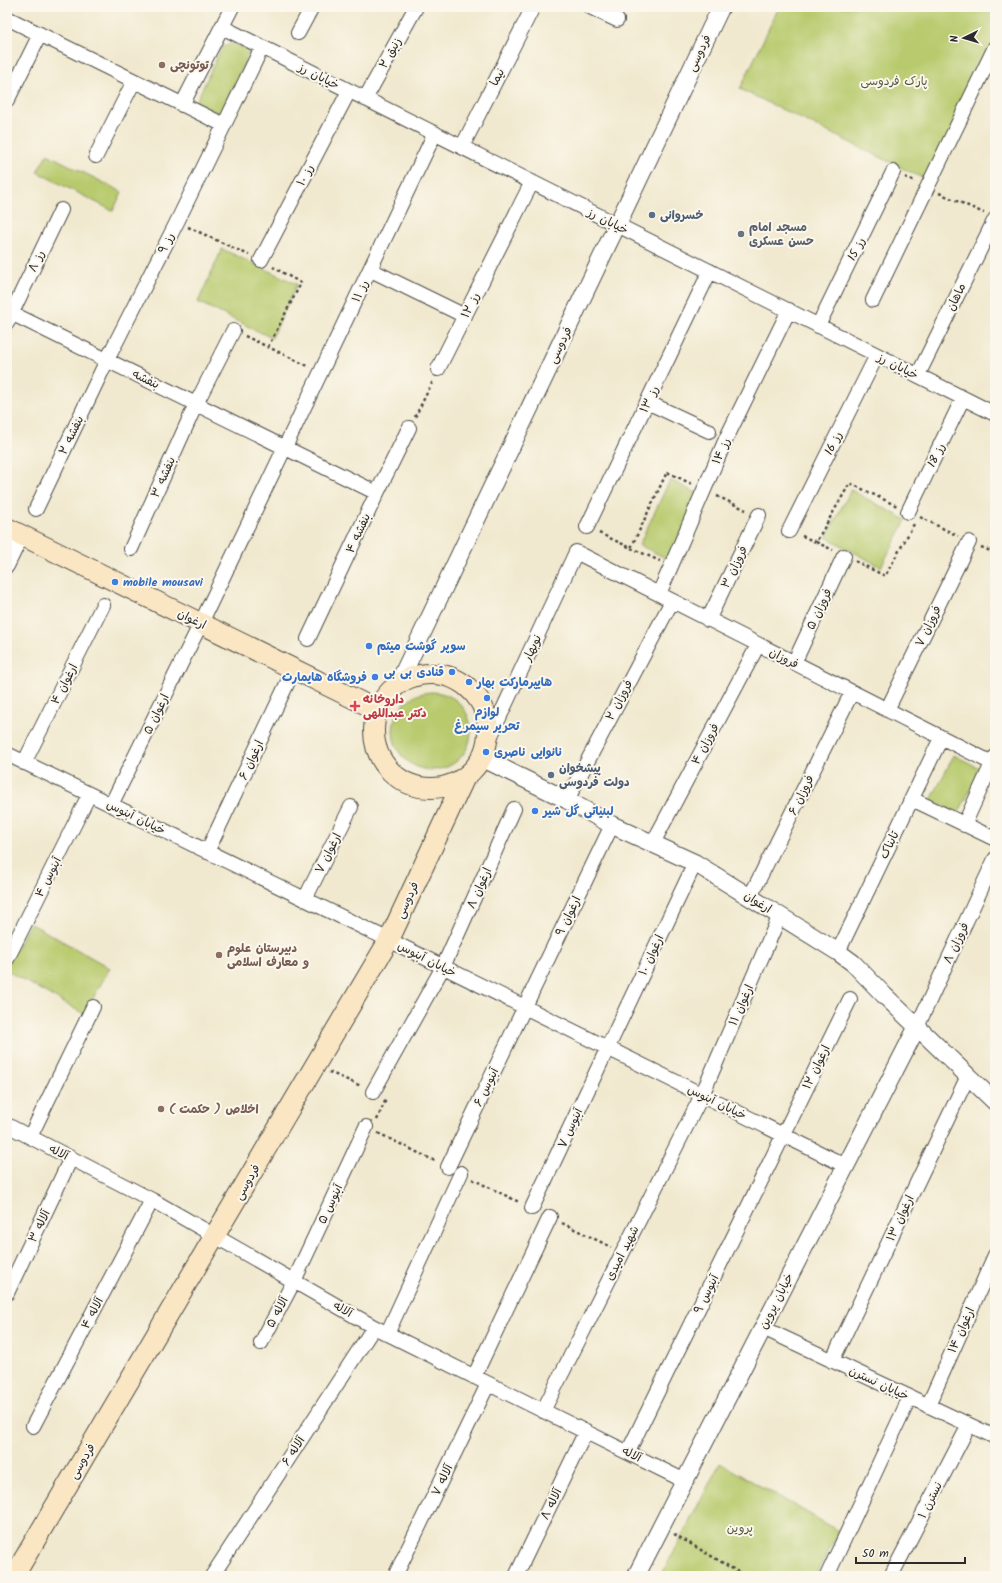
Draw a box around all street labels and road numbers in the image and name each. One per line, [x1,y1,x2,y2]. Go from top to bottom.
street label: فردوسی [682,32,717,75]
street label: زنبق ۲ [374,34,407,72]
street label: خیابان رز [294,58,343,95]
street label: نیما [485,65,510,89]
street label: رز ۱۰ [292,161,319,190]
street label: خیابان رز [583,203,632,240]
street label: رز ۹ [153,229,180,257]
street label: رز 15 [843,234,870,264]
street label: رز ۸ [23,247,50,275]
street label: رز ۱۱ [347,277,374,306]
street label: ماهان [942,280,971,314]
street label: رز ۱۲ [456,289,485,321]
street label: فردوسی [543,324,578,367]
street label: خیابان رز [873,348,922,385]
street label: بنفشه [129,365,163,394]
street label: رز ۱۳ [635,382,664,416]
street label: بنفشه ۲ [54,412,89,458]
street label: رز 16 [820,428,847,458]
street label: رز ۱۴ [707,435,736,468]
street label: رز 18 [922,440,950,471]
street label: بنفشه ۳ [146,454,181,501]
street label: بنفشه ۴ [341,510,376,556]
street label: فروزان ۳ [716,543,753,592]
street label: فروزان ۵ [802,585,837,633]
street label: فروزان ۷ [910,602,947,650]
street label: ارغوان [174,604,209,635]
street label: نوبهار [518,632,547,666]
street label: فروزان [766,643,802,674]
street label: ارغوان ۴ [46,660,83,708]
street label: فروزان ۲ [601,677,638,724]
street label: ارغوان ۵ [138,691,174,738]
street label: فروزان ۴ [687,720,724,768]
street label: ارغوان ۶ [234,737,269,783]
street label: فروزان ۶ [784,772,819,819]
street label: خیابان آبنوس [103,795,169,840]
street label: تابناک [875,827,905,863]
street label: ارغوان ۷ [310,830,347,877]
street label: آبنوس ۴ [30,853,67,901]
street label: ارغوان ۸ [462,865,497,912]
street label: فردوسی [391,879,424,922]
street label: ارغوان [740,886,776,918]
street label: ارغوان ۹ [551,893,586,939]
street label: فروزان ۸ [939,919,974,967]
street label: ارغوان ۱۰ [634,932,669,979]
street label: خیابان آبنوس [394,937,459,982]
street label: ارغوان ۱۱ [724,981,759,1029]
street label: ارغوان ۱۲ [798,1042,835,1093]
street label: آبنوس ۶ [469,1064,504,1110]
street label: خیابان آبنوس [684,1080,750,1125]
street label: آبنوس ۷ [553,1104,588,1151]
street label: آلاله [46,1139,73,1166]
street label: فردوسی [229,1161,265,1204]
street label: آبنوس ۵ [313,1180,348,1227]
street label: ارغوان ۱۳ [881,1192,919,1244]
street label: آلاله ۳ [23,1206,56,1246]
street label: شهید امیدی [600,1222,644,1284]
street label: آبنوس ۹ [689,1270,725,1317]
street label: خیابان پروین [754,1270,799,1333]
street label: آلاله ۵ [261,1292,294,1331]
street label: آلاله ۴ [76,1293,109,1333]
street label: آلاله [329,1296,357,1323]
street label: ارغوان ۱۴ [943,1304,980,1356]
street label: خیابان نسترن [846,1361,912,1406]
street label: آلاله ۶ [277,1432,311,1470]
street label: فردوسی [64,1440,101,1483]
street label: آلاله [619,1441,646,1468]
street label: آلاله ۷ [427,1460,459,1499]
street label: نسترن ۱ [913,1479,948,1522]
street label: آلاله ۸ [536,1484,568,1523]

